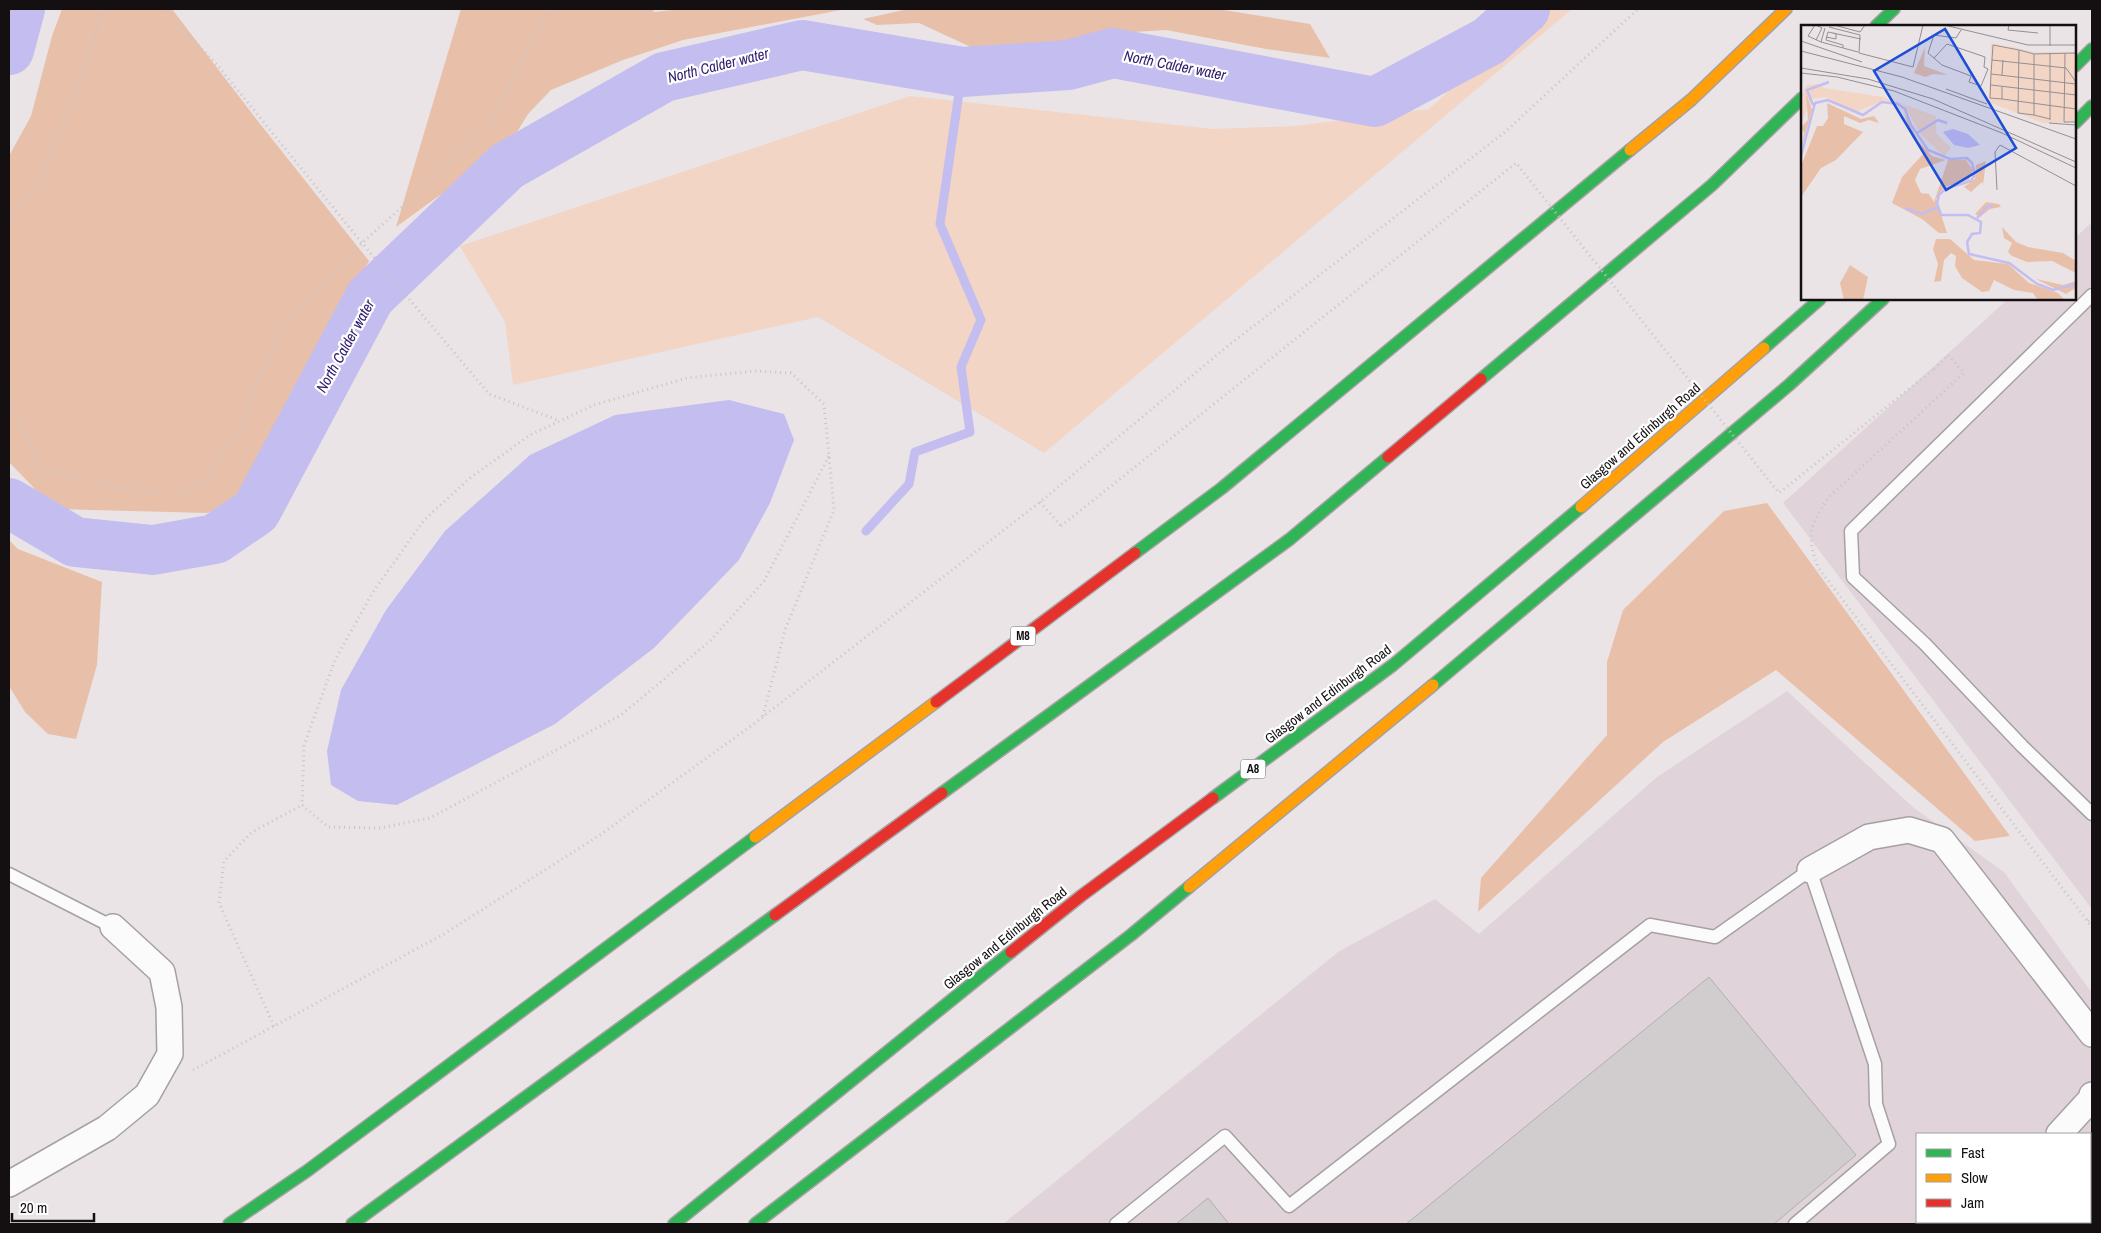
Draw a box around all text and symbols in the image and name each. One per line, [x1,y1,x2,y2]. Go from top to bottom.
inset map [1801,25,2076,300]
water label: North Calder water [665,42,771,88]
water label: North Calder water [1122,45,1229,85]
water label: North Calder water [311,295,380,396]
street label: Glasgow and Edinburgh Road [1576,379,1704,493]
road number: M8 [1010,626,1036,646]
street label: Glasgow and Edinburgh Road [1261,641,1395,747]
road number: A8 [1240,760,1266,779]
street label: Glasgow and Edinburgh Road [940,883,1070,993]
legend [1916,1133,2091,1223]
text: Fast [1961,1142,1985,1163]
text: Slow [1961,1167,1988,1188]
scale bar [12,1190,95,1222]
text: Jam [1961,1192,1984,1213]
text: 20 m [20,1197,47,1218]

